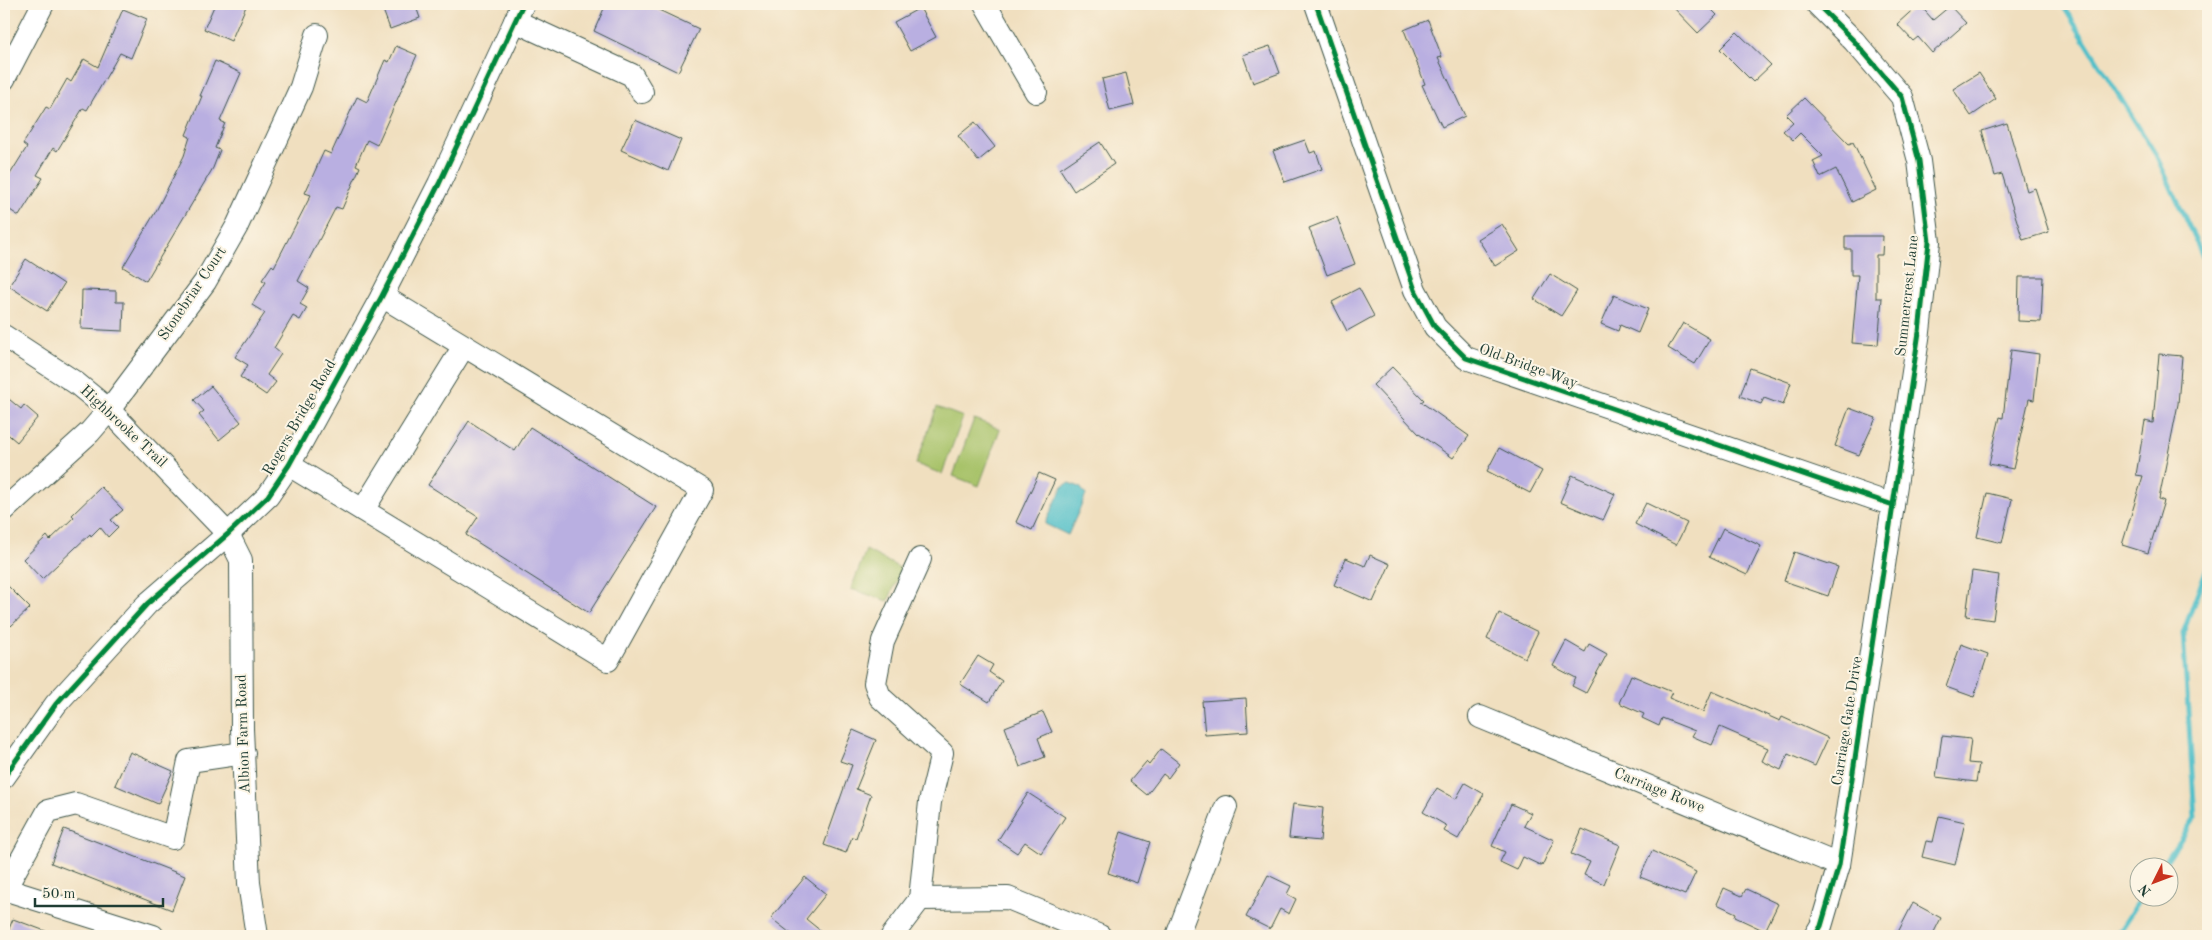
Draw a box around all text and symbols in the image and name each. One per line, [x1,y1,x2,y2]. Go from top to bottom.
street label: Summercrest Lane [1894,234,1922,358]
street label: Stonebriar Court [156,244,230,344]
street label: Old Bridge Way [1477,342,1580,392]
street label: Rogers Bridge Road [261,357,339,478]
street label: Highbrooke Trail [77,383,169,471]
street label: Carriage Gate Drive [1830,655,1866,787]
street label: Albion Farm Road [234,674,254,794]
street label: Carriage Rowe [1612,766,1706,816]
north arrow [2130,858,2180,908]
scale bar [35,875,162,907]
text: N [2136,881,2154,899]
text: 50 m [42,887,76,902]

